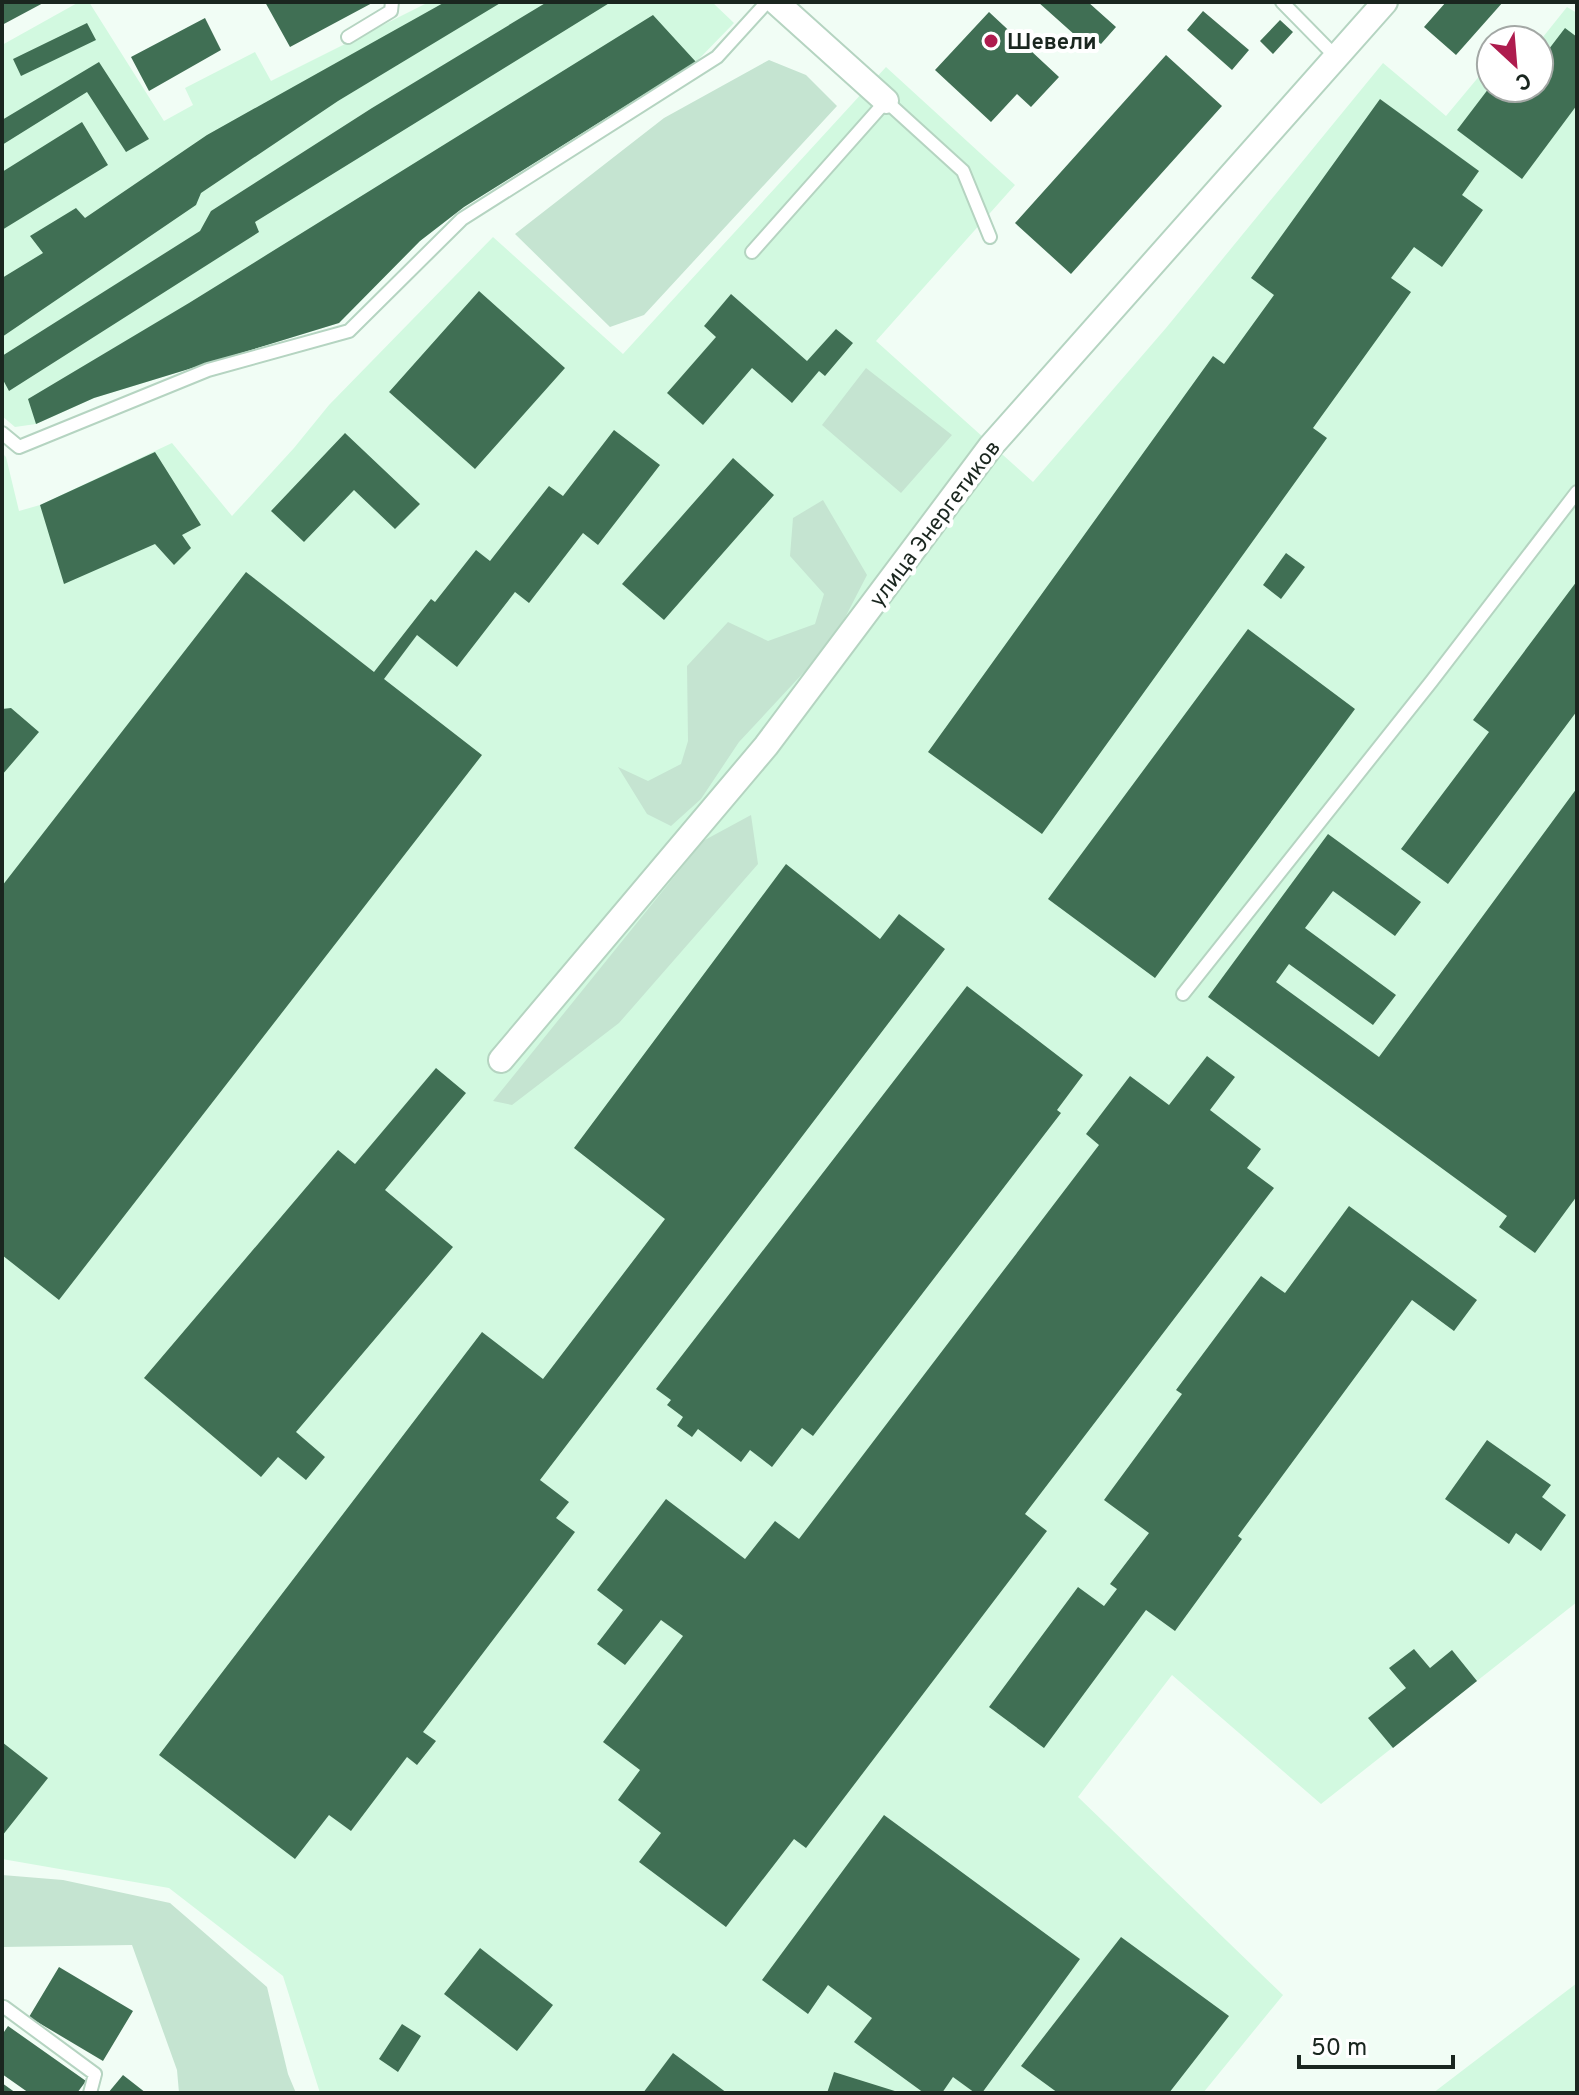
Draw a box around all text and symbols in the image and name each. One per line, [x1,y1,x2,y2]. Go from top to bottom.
north arrow [1475,24,1555,104]
place label: Шевели [1007,30,1097,57]
marker: Шевели [982,32,1000,50]
text: С [1510,65,1535,95]
street label: улица Энергетиков [865,436,1007,613]
scale bar [1299,2019,1453,2069]
text: 50 m [1311,2034,1367,2064]

